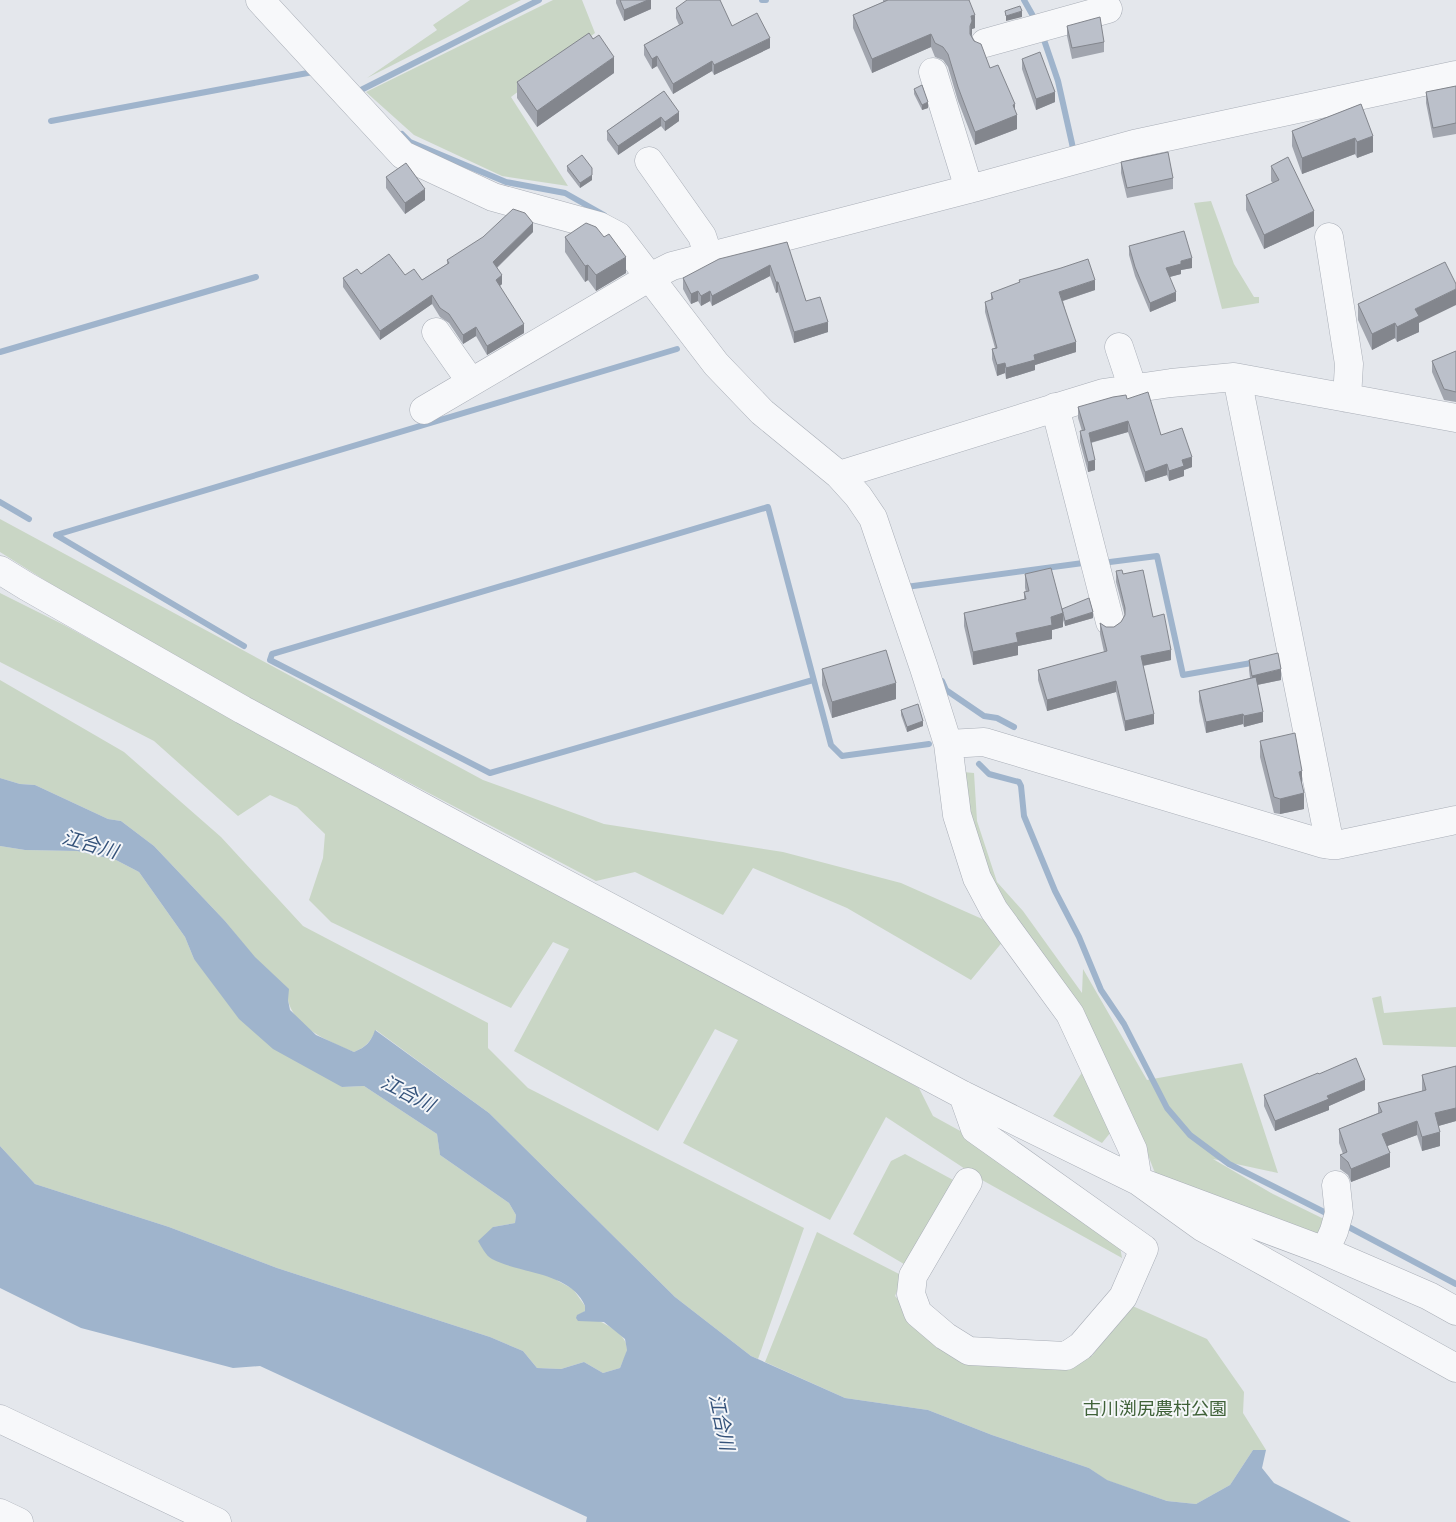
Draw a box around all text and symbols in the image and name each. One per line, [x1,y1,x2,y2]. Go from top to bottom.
water label: 江合川 [60,825,123,863]
water label: 江合川 [378,1069,441,1117]
water label: 江合川 [705,1392,740,1454]
park label: 古川渕尻農村公園 [1083,1397,1227,1419]

